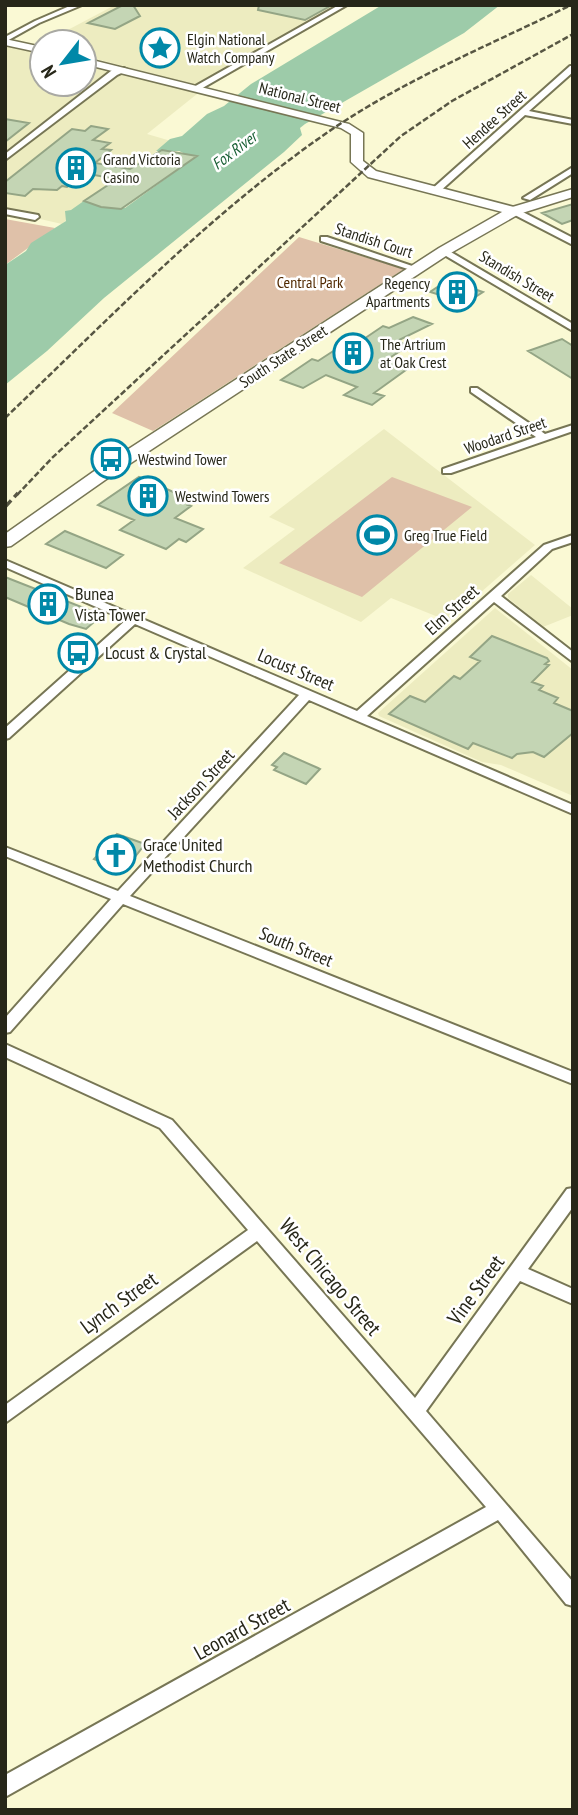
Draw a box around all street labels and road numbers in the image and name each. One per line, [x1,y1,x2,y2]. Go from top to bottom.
street label: National Street [257,77,343,117]
street label: Hendee Street [458,85,530,153]
street label: Standish Court [332,218,416,262]
street label: Standish Street [476,246,559,307]
street label: South State Street [235,320,331,392]
street label: Woodard Street [461,411,549,458]
street label: Elm Street [420,579,483,640]
street label: Locust Street [255,643,338,696]
street label: Jackson Street [162,744,239,824]
street label: South Street [256,921,336,972]
street label: West Chicago Street [274,1213,387,1341]
street label: Vine Street [441,1249,510,1331]
street label: Lynch Street [75,1265,163,1340]
street label: Leonard Street [189,1591,295,1666]

